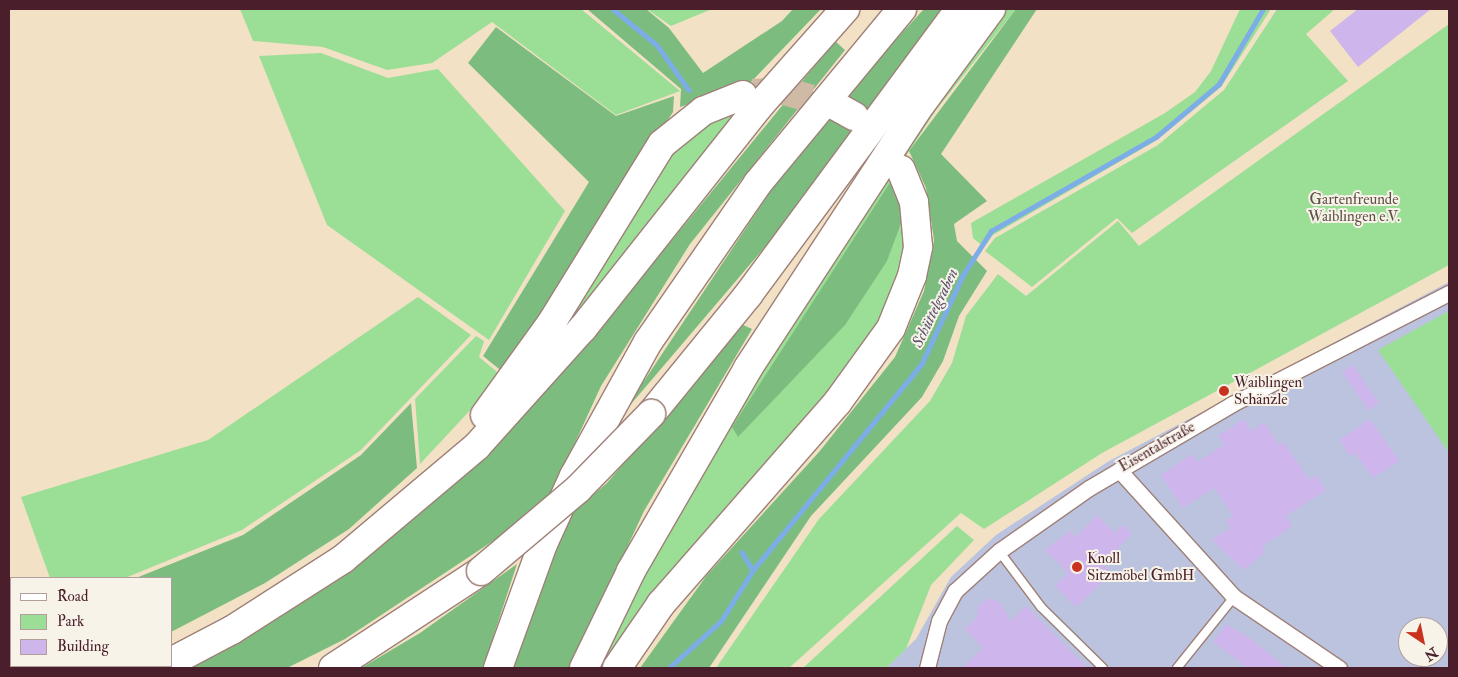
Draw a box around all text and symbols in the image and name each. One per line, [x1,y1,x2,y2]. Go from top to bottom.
park label: Gartenfreunde Waiblingen e.V. [1308,190,1400,225]
water label: Schüttelgraben [908,266,962,350]
place label: Waiblingen Schänzle [1234,373,1302,408]
marker: Waiblingen Schänzle [1218,385,1230,397]
street label: Eisentalstraße [1116,418,1198,476]
place label: Knoll Sitzmöbel GmbH [1087,549,1194,584]
marker: Knoll Sitzmöbel GmbH [1071,561,1083,573]
legend [10,577,172,667]
text: Road [57,587,88,606]
text: Park [57,612,84,631]
north arrow [1398,617,1448,667]
text: Building [57,637,109,656]
text: N [1421,643,1441,665]

